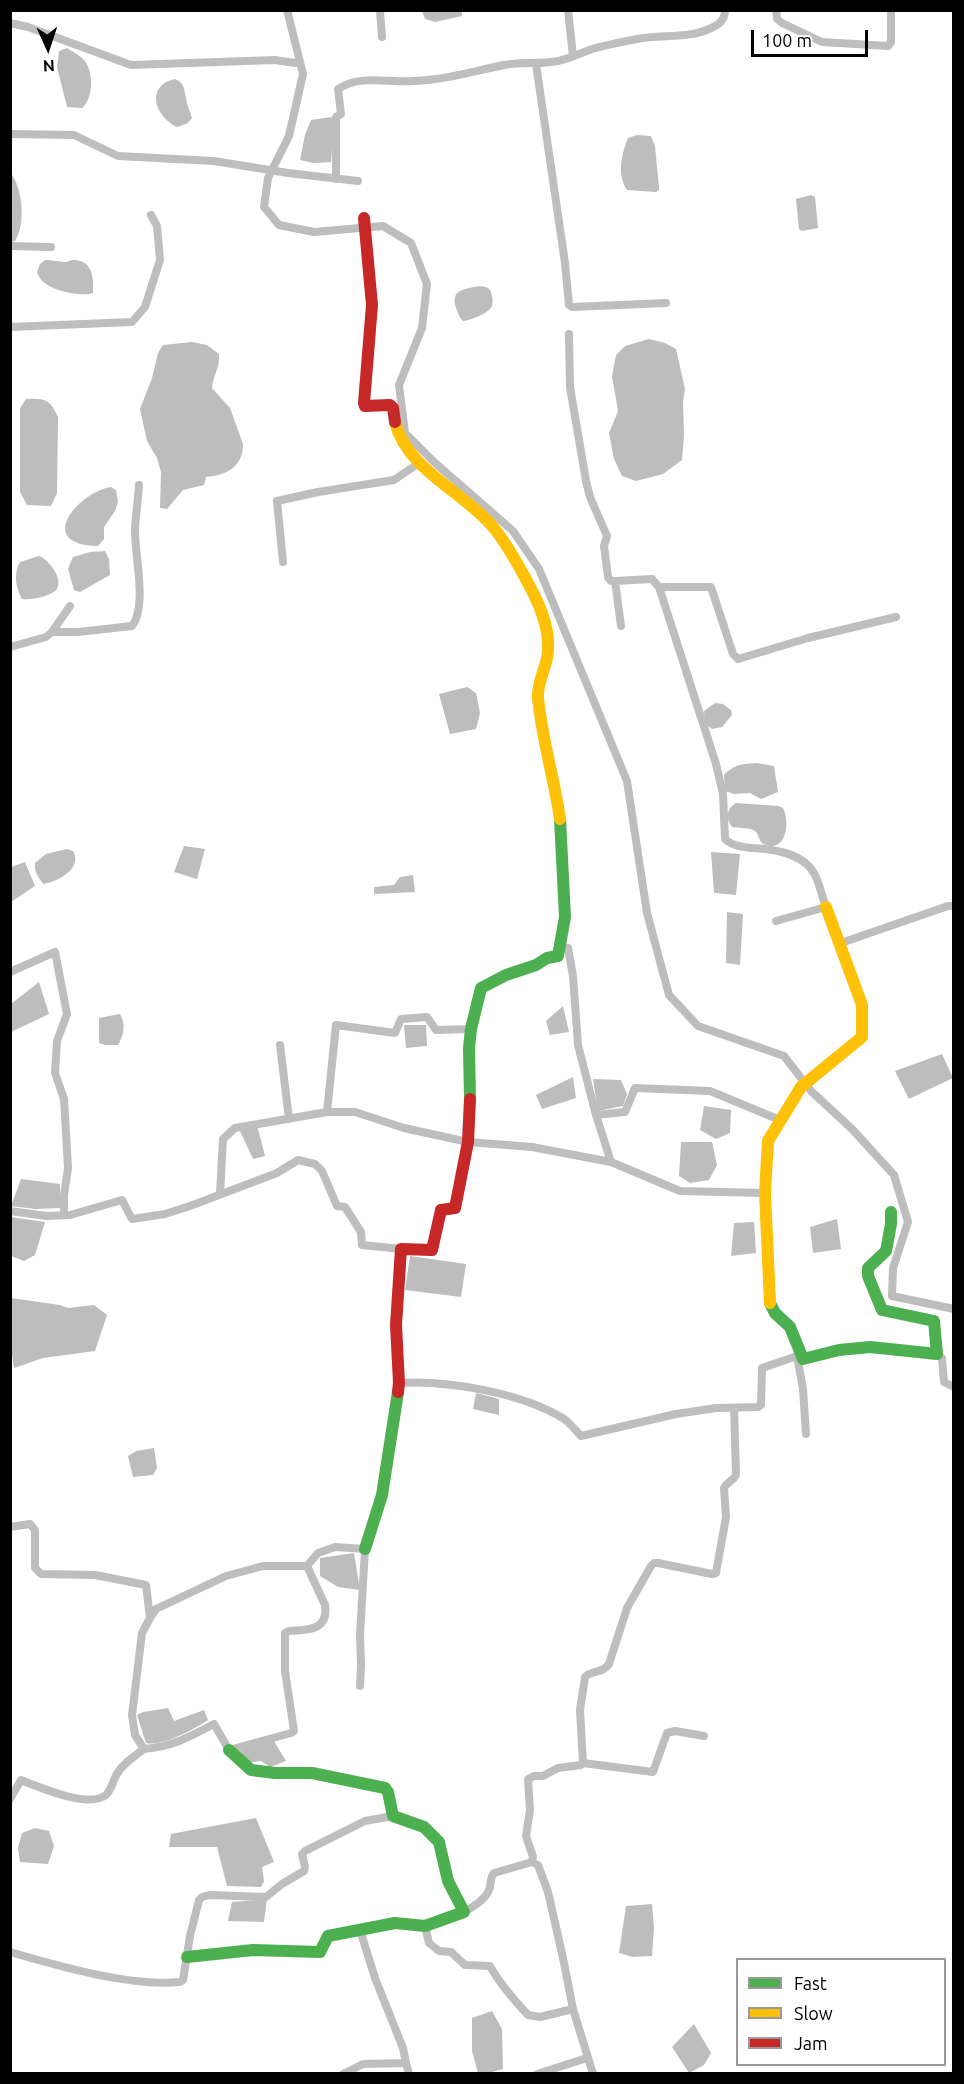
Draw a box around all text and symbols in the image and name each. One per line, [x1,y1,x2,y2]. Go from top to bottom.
north arrow [18,18,78,78]
scale bar [754,18,871,56]
text: 100 m [762,30,812,50]
text: N [43,57,55,75]
legend [736,1958,946,2066]
text: Fast [794,1973,827,1993]
text: Slow [794,2003,833,2023]
text: Jam [794,2033,828,2053]

